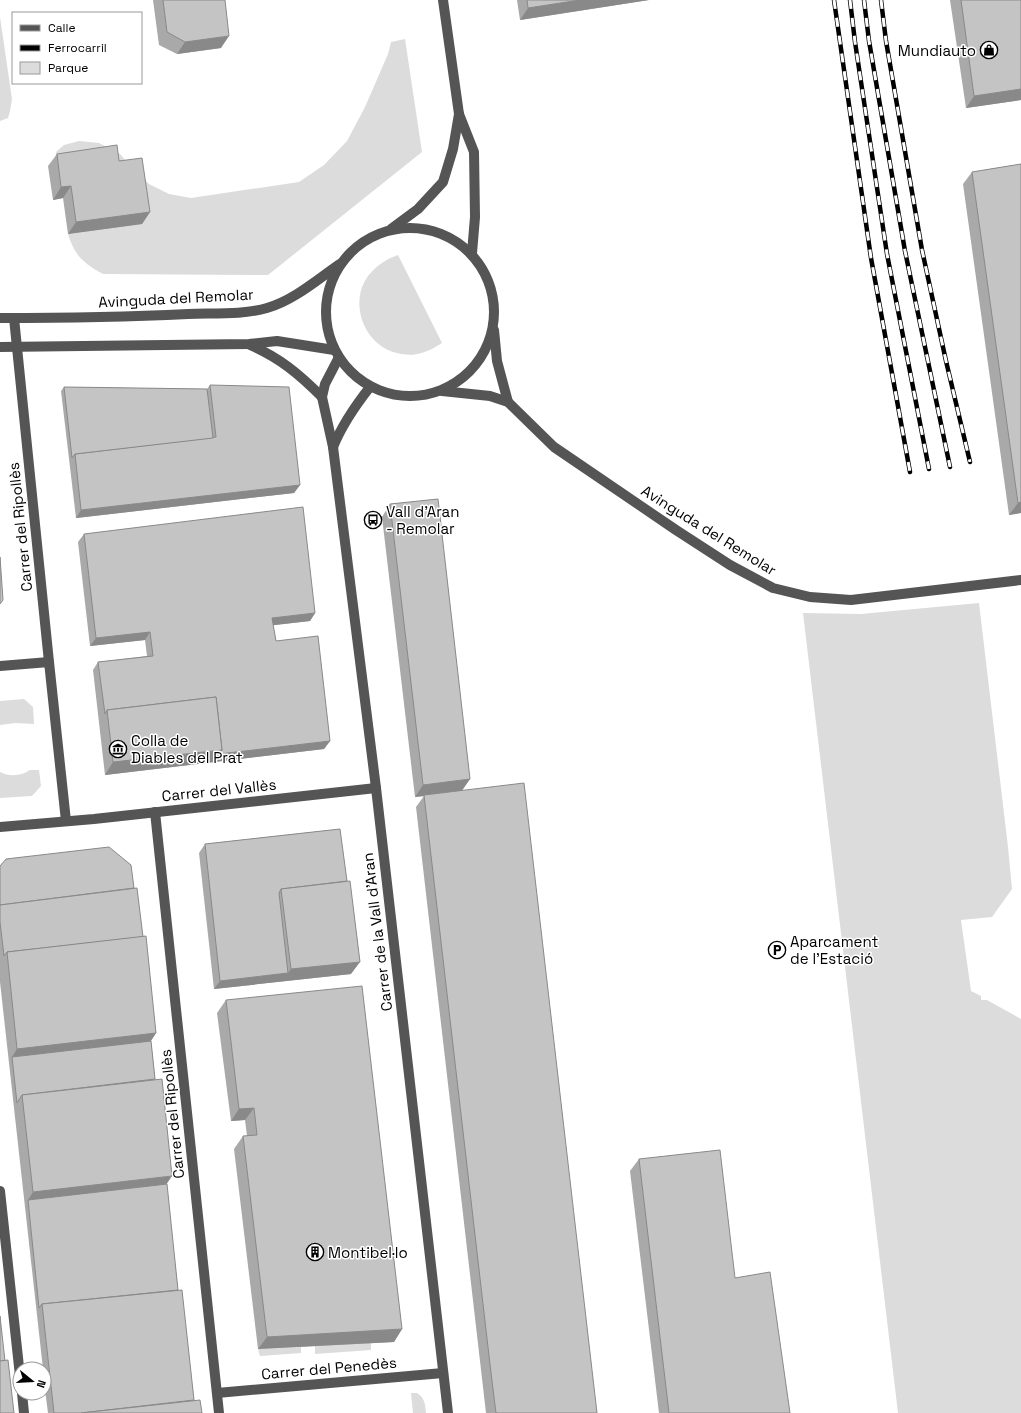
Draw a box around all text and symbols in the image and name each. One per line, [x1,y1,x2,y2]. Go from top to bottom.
legend [12,12,142,84]
text: Calle [48,20,76,36]
text: Ferrocarril [48,40,107,56]
shop icon: Mundiauto [979,40,999,60]
place label: Mundiauto [898,41,976,60]
text: Parque [48,60,88,76]
street label: Avinguda del Remolar [98,284,255,312]
street label: Carrer del Ripollès [4,461,36,593]
street label: Avinguda del Remolar [638,481,780,579]
place label: Vall d'Aran - Remolar [386,502,459,538]
bus stop icon: Vall d'Aran - Remolar [363,510,383,530]
place label: Colla de Diables del Prat [131,731,243,767]
museum icon: Colla de Diables del Prat [108,739,128,759]
street label: Carrer del Vallès [161,775,277,805]
street label: Carrer de la Vall d'Aran [358,852,396,1012]
place label: Aparcament de l'Estació [790,932,878,968]
parking icon: Aparcament de l'Estació [767,940,787,960]
street label: Carrer del Ripollès [156,1048,188,1180]
building icon: Montibel·lo [305,1242,325,1262]
place label: Montibel·lo [328,1243,408,1262]
street label: Carrer del Penedès [260,1353,398,1383]
north arrow [12,1361,52,1401]
text: N [34,1378,49,1390]

